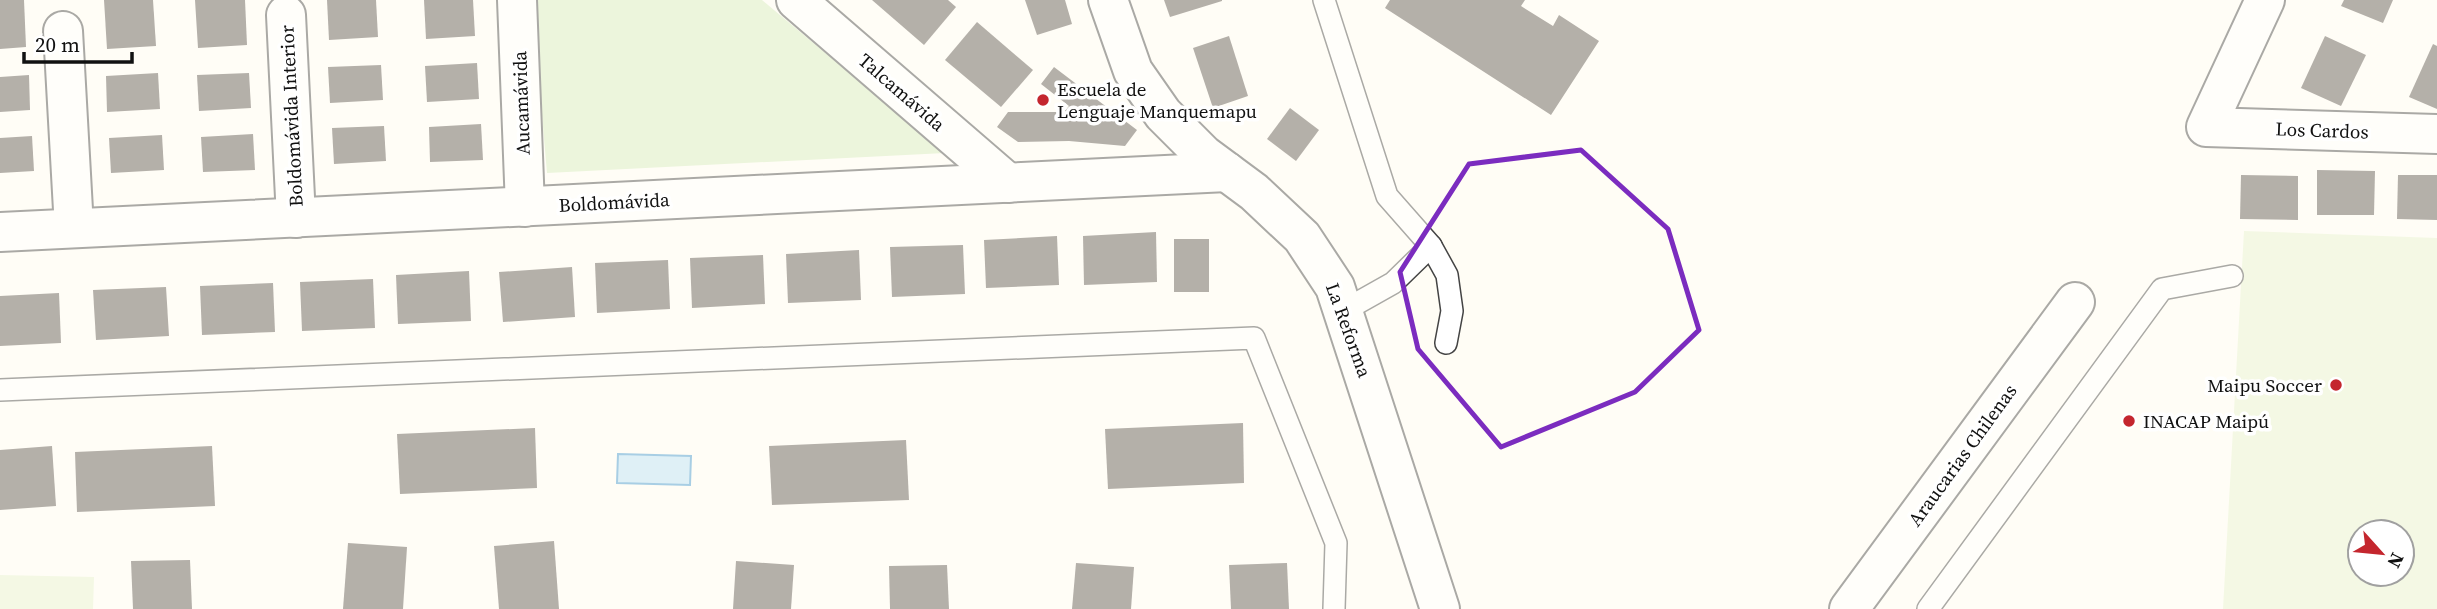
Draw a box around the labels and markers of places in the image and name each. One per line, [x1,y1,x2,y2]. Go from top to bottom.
place label: Escuela de Lenguaje Manquemapu [1057,76,1257,124]
marker: Escuela de Lenguaje Manquemapu [1035,92,1051,108]
place label: Maipu Soccer [2207,372,2322,398]
marker: Maipu Soccer [2328,377,2344,393]
place label: INACAP Maipú [2143,408,2269,434]
marker: INACAP Maipú [2121,413,2137,429]

